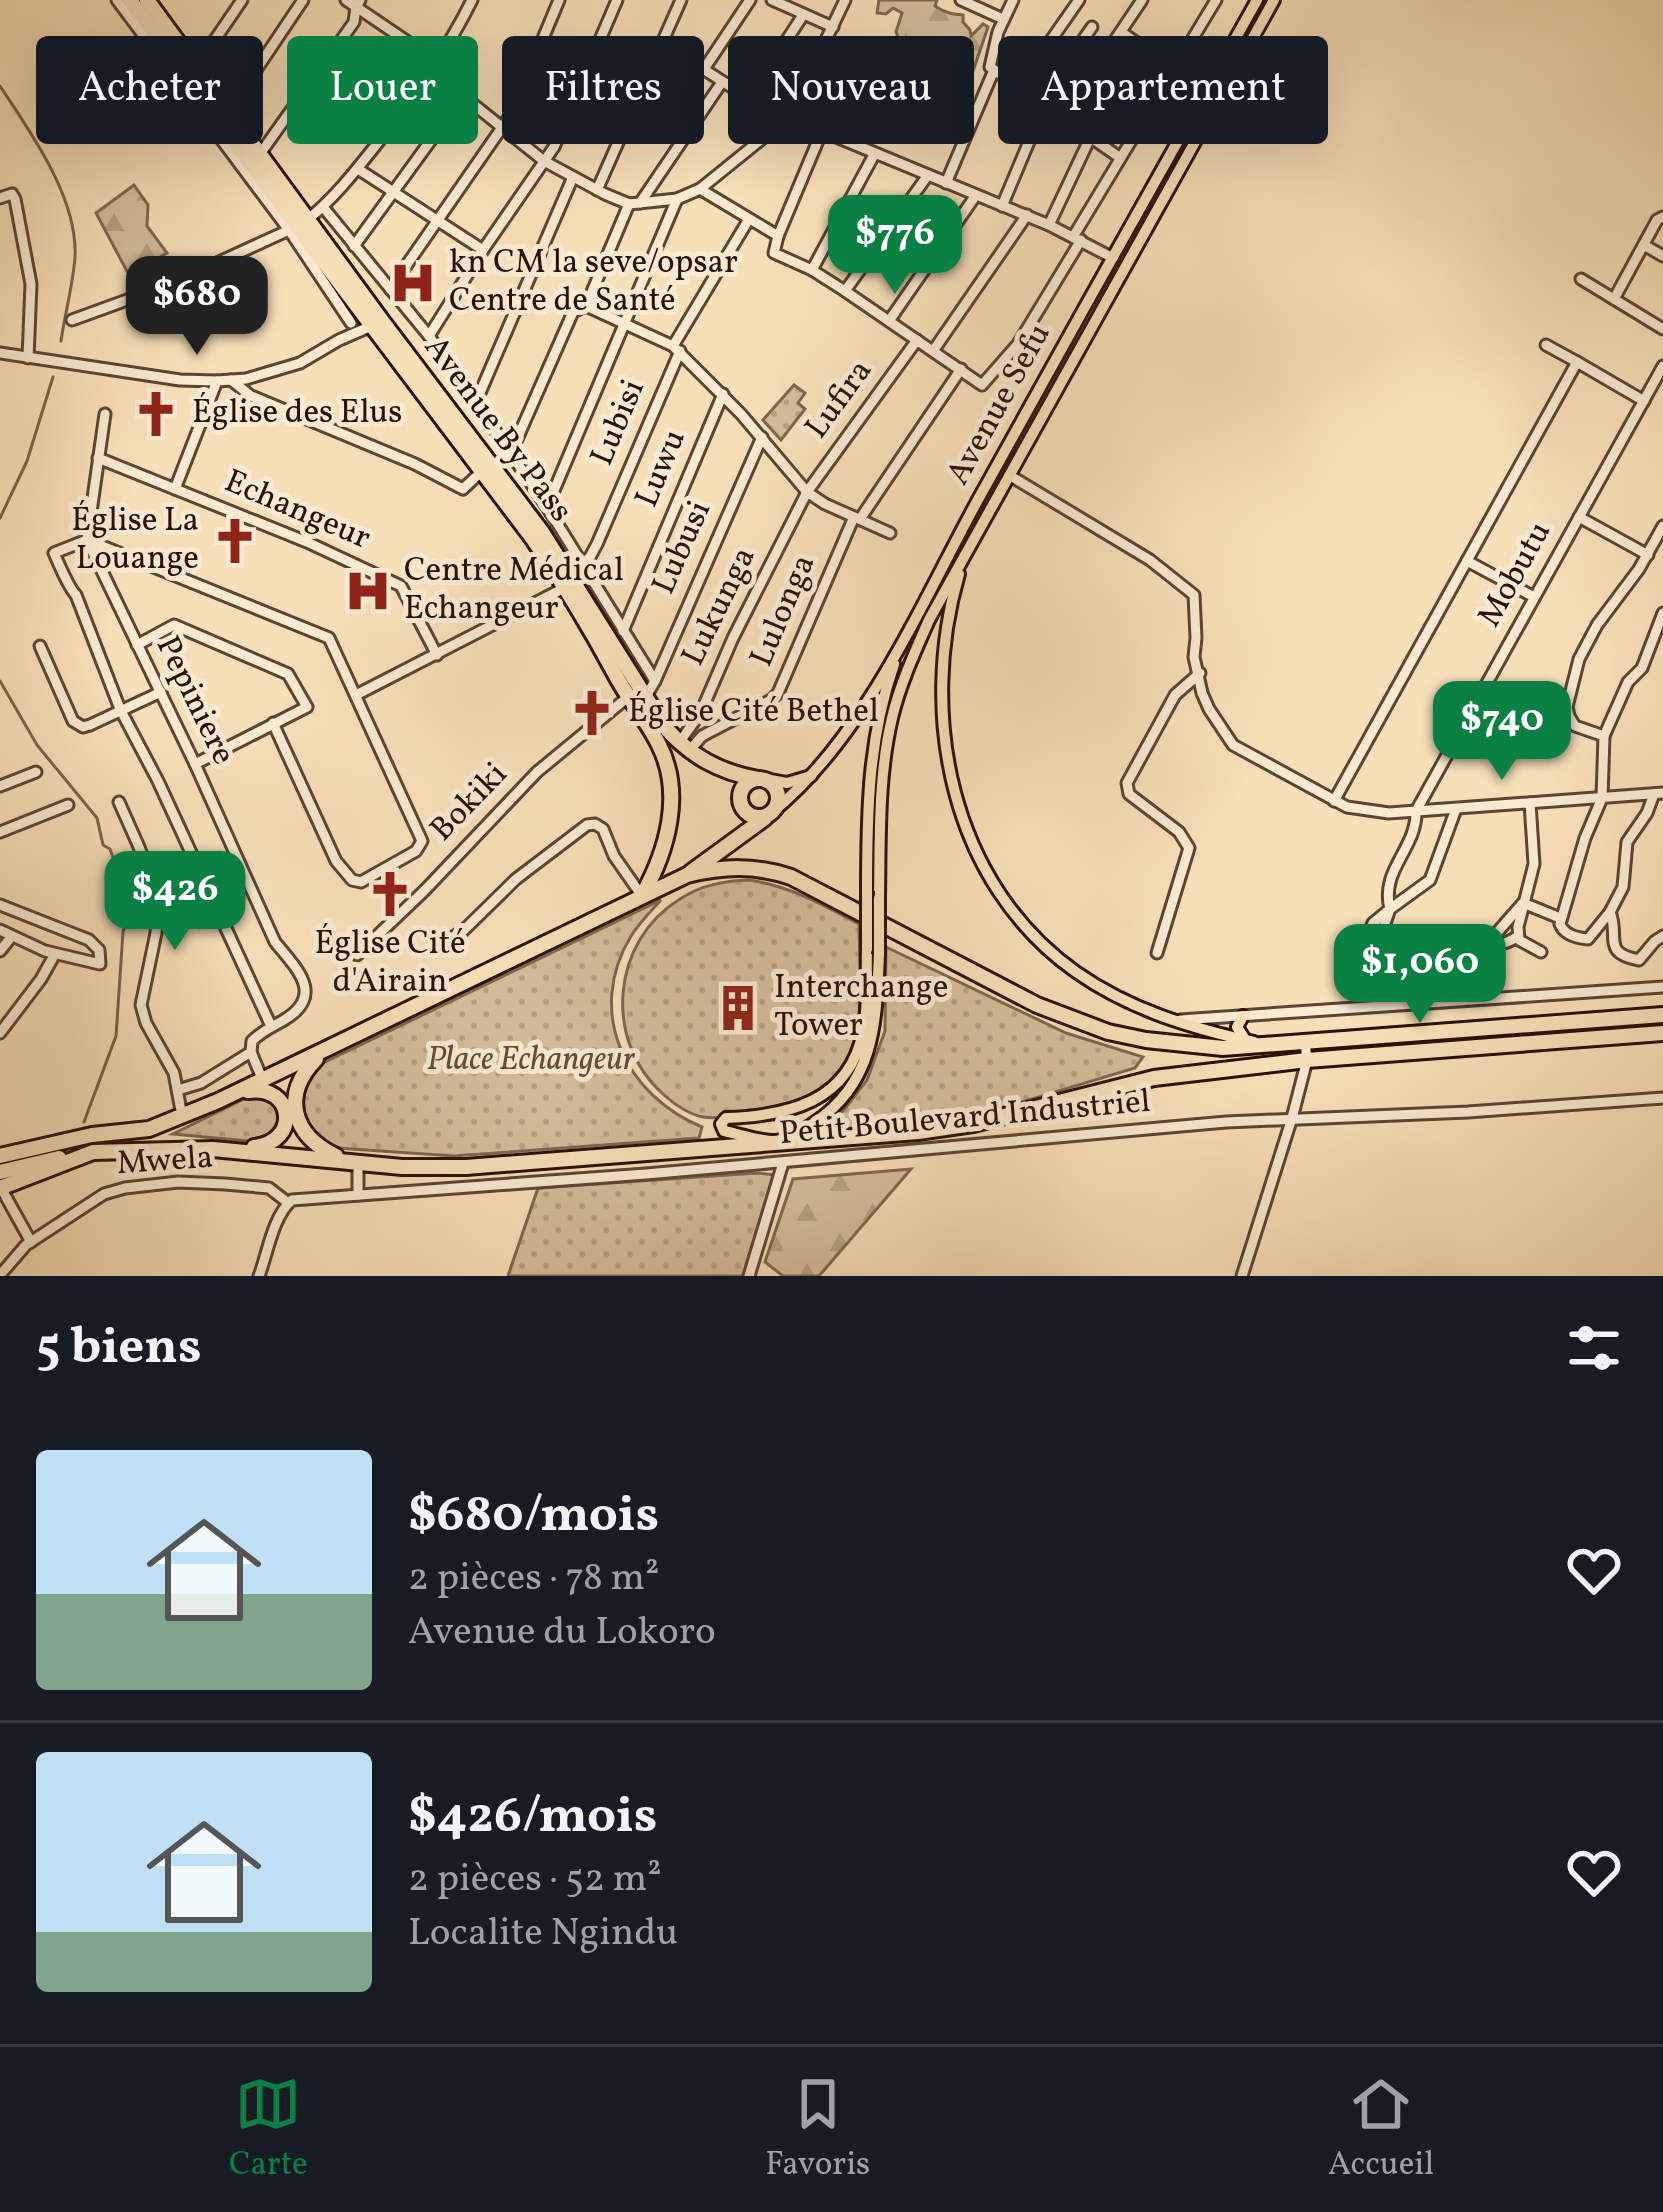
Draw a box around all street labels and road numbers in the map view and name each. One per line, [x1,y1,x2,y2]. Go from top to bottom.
street label: Avenue Sefu [937,316,1063,494]
street label: Avenue By Pass [412,327,582,533]
street label: Lufira [796,351,884,449]
street label: Lubisi [580,373,658,473]
street label: Luwu [625,423,699,515]
street label: Echangeur [217,460,377,562]
street label: Lubusi [642,494,724,602]
street label: Mobutu [1468,514,1564,636]
street label: Lukunga [672,540,768,674]
street label: Lulonga [740,548,828,674]
street label: Pepiniere [143,629,245,773]
street label: Bokiki [421,753,519,853]
street label: Petit Boulevard Industriel [778,1080,1152,1158]
street label: Mwela [115,1136,215,1188]

